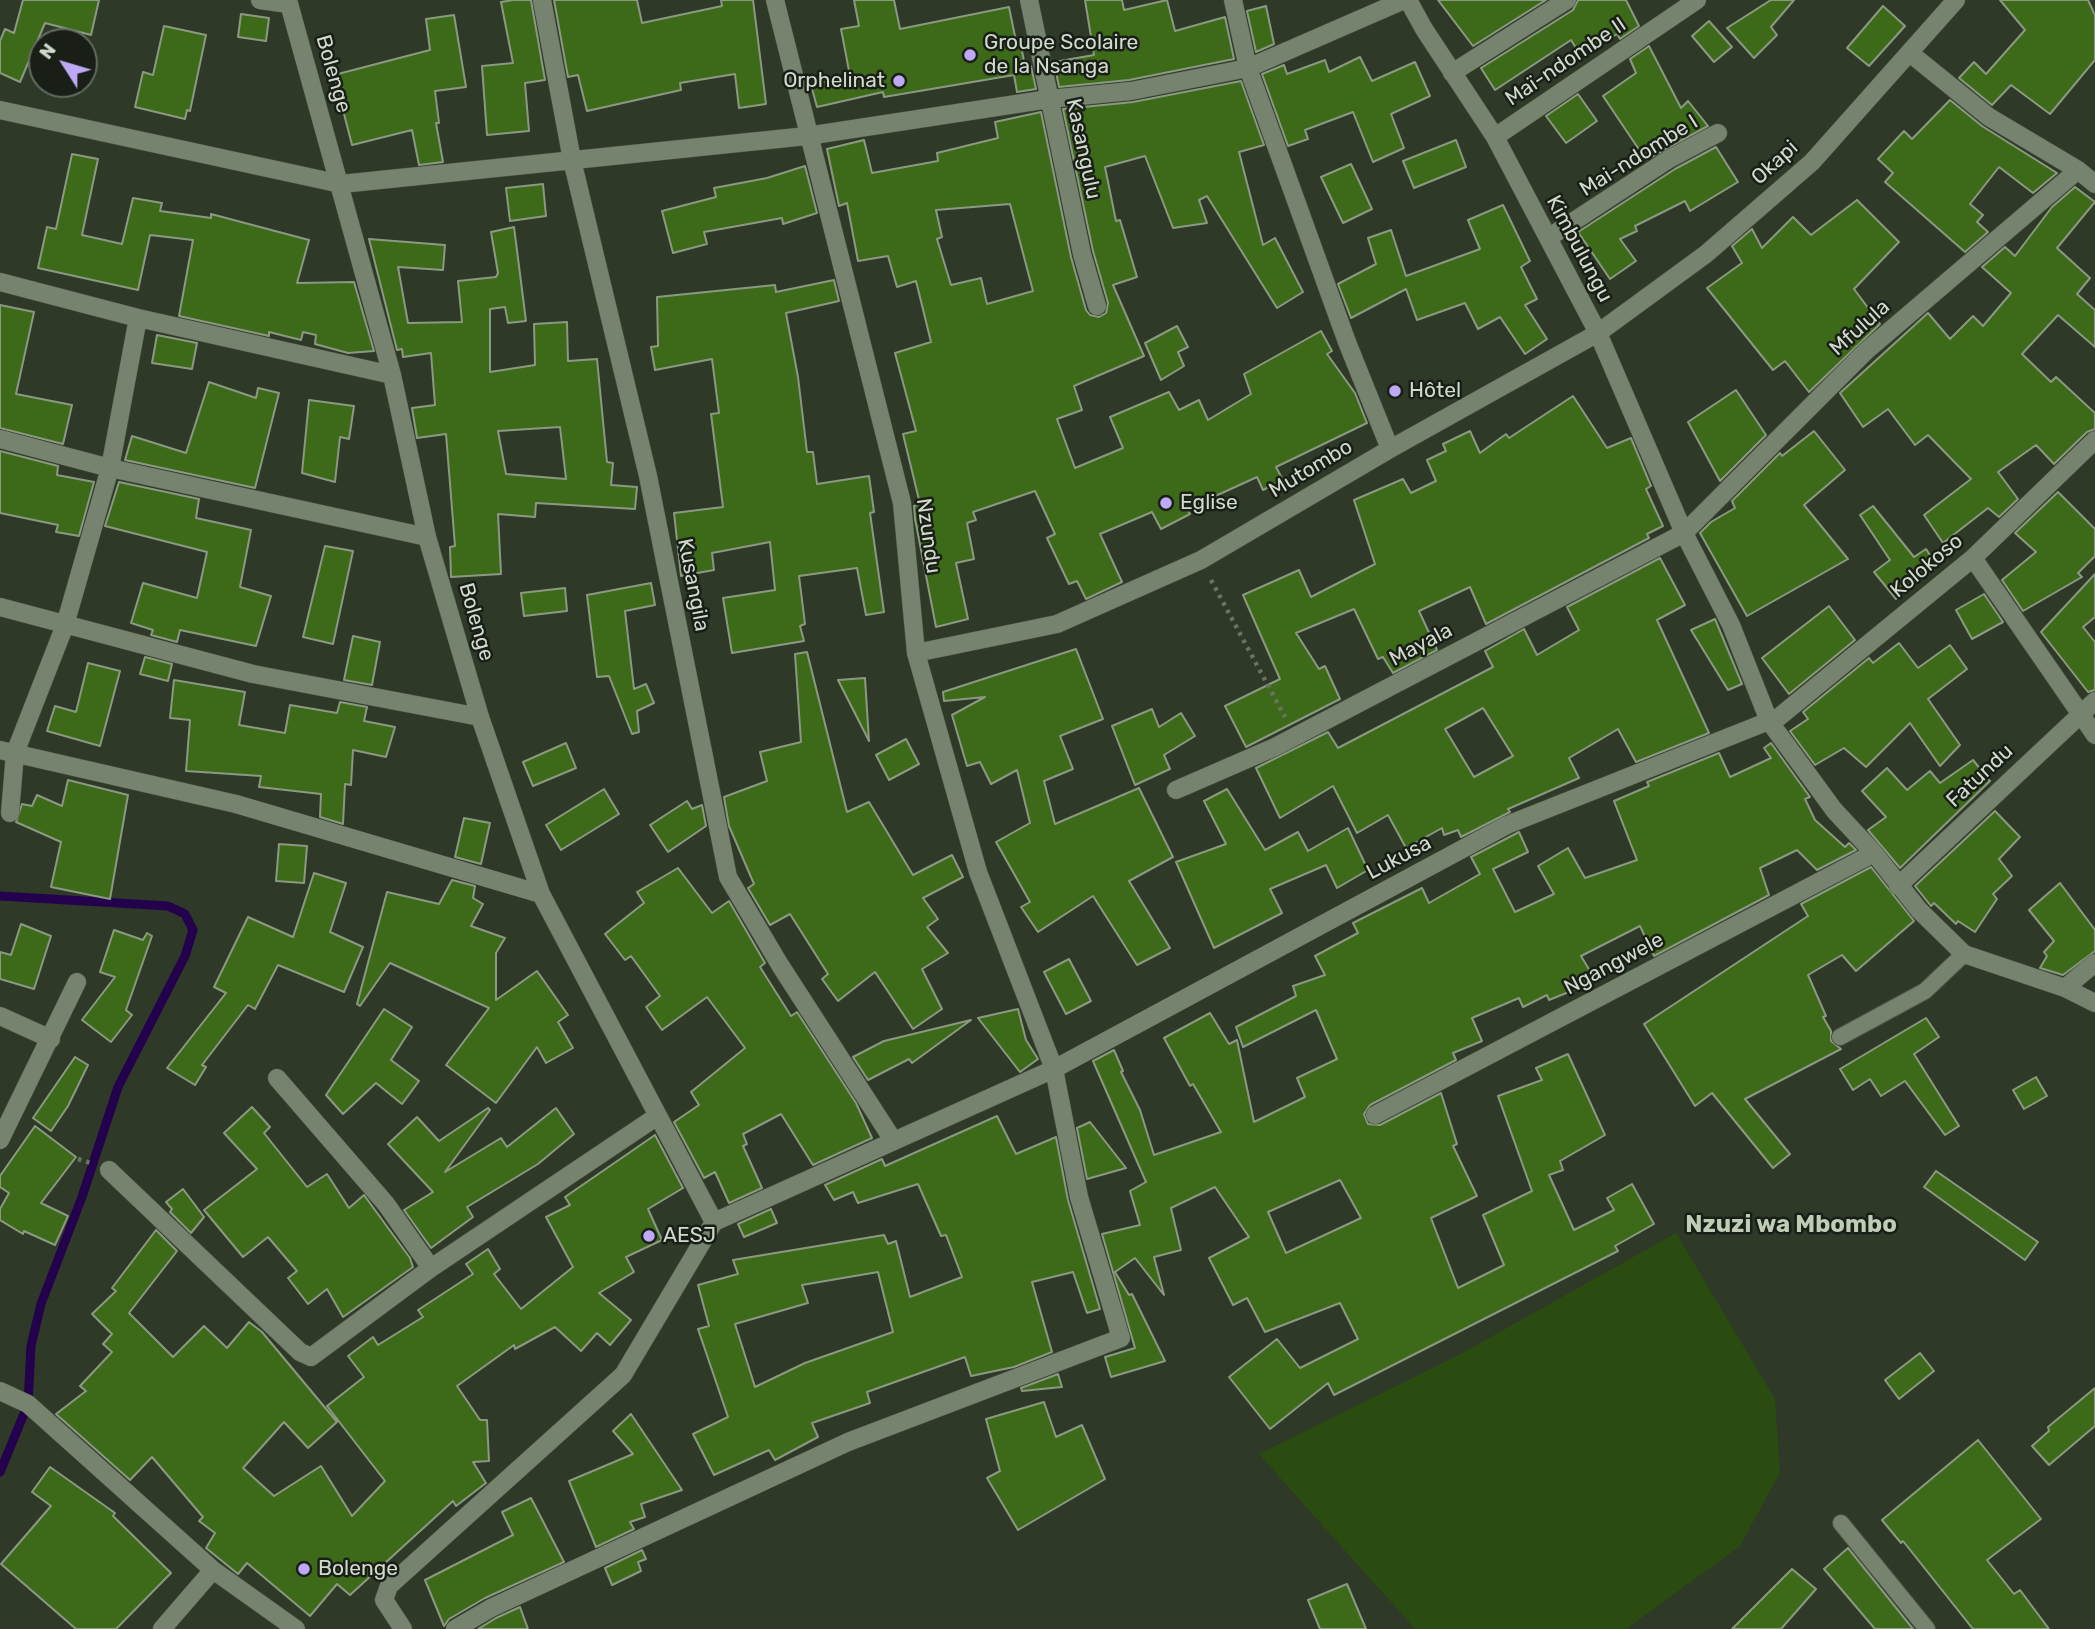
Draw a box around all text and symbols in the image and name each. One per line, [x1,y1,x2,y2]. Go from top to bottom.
street label: Maï-ndombe II [1501,12,1631,112]
north arrow [28,28,98,98]
place label: Groupe Scolaire de la Nsanga [984,30,1138,80]
street label: Bolenge [310,32,356,116]
text: N [34,39,61,64]
marker: Groupe Scolaire de la Nsanga [962,47,978,63]
place label: Orphelinat [783,68,885,94]
marker: Orphelinat [891,73,907,89]
street label: Kasangulu [1060,96,1106,202]
street label: Mai-ndombe I [1575,110,1703,202]
street label: Okapi [1746,136,1804,190]
street label: Kimbulungu [1540,191,1618,307]
street label: Mfulula [1825,295,1895,361]
place label: Hôtel [1409,378,1461,404]
marker: Hôtel [1387,383,1403,399]
street label: Mutombo [1265,434,1357,504]
place label: Eglise [1180,490,1238,516]
marker: Eglise [1158,495,1174,511]
street label: Nzundu [910,497,946,575]
street label: Kolokoso [1886,529,1968,603]
street label: Kusangila [672,536,714,634]
street label: Bolenge [453,580,499,664]
street label: Mayala [1385,618,1457,672]
street label: Fatundu [1941,739,2019,813]
street label: Lukusa [1362,830,1436,886]
street label: Ngangwele [1560,927,1668,1001]
district label: Nzuzi wa Mbombo [1685,1211,1897,1239]
place label: AESJ [663,1223,716,1249]
marker: AESJ [641,1228,657,1244]
place label: Bolenge [318,1556,398,1582]
marker: Bolenge [296,1561,312,1577]

